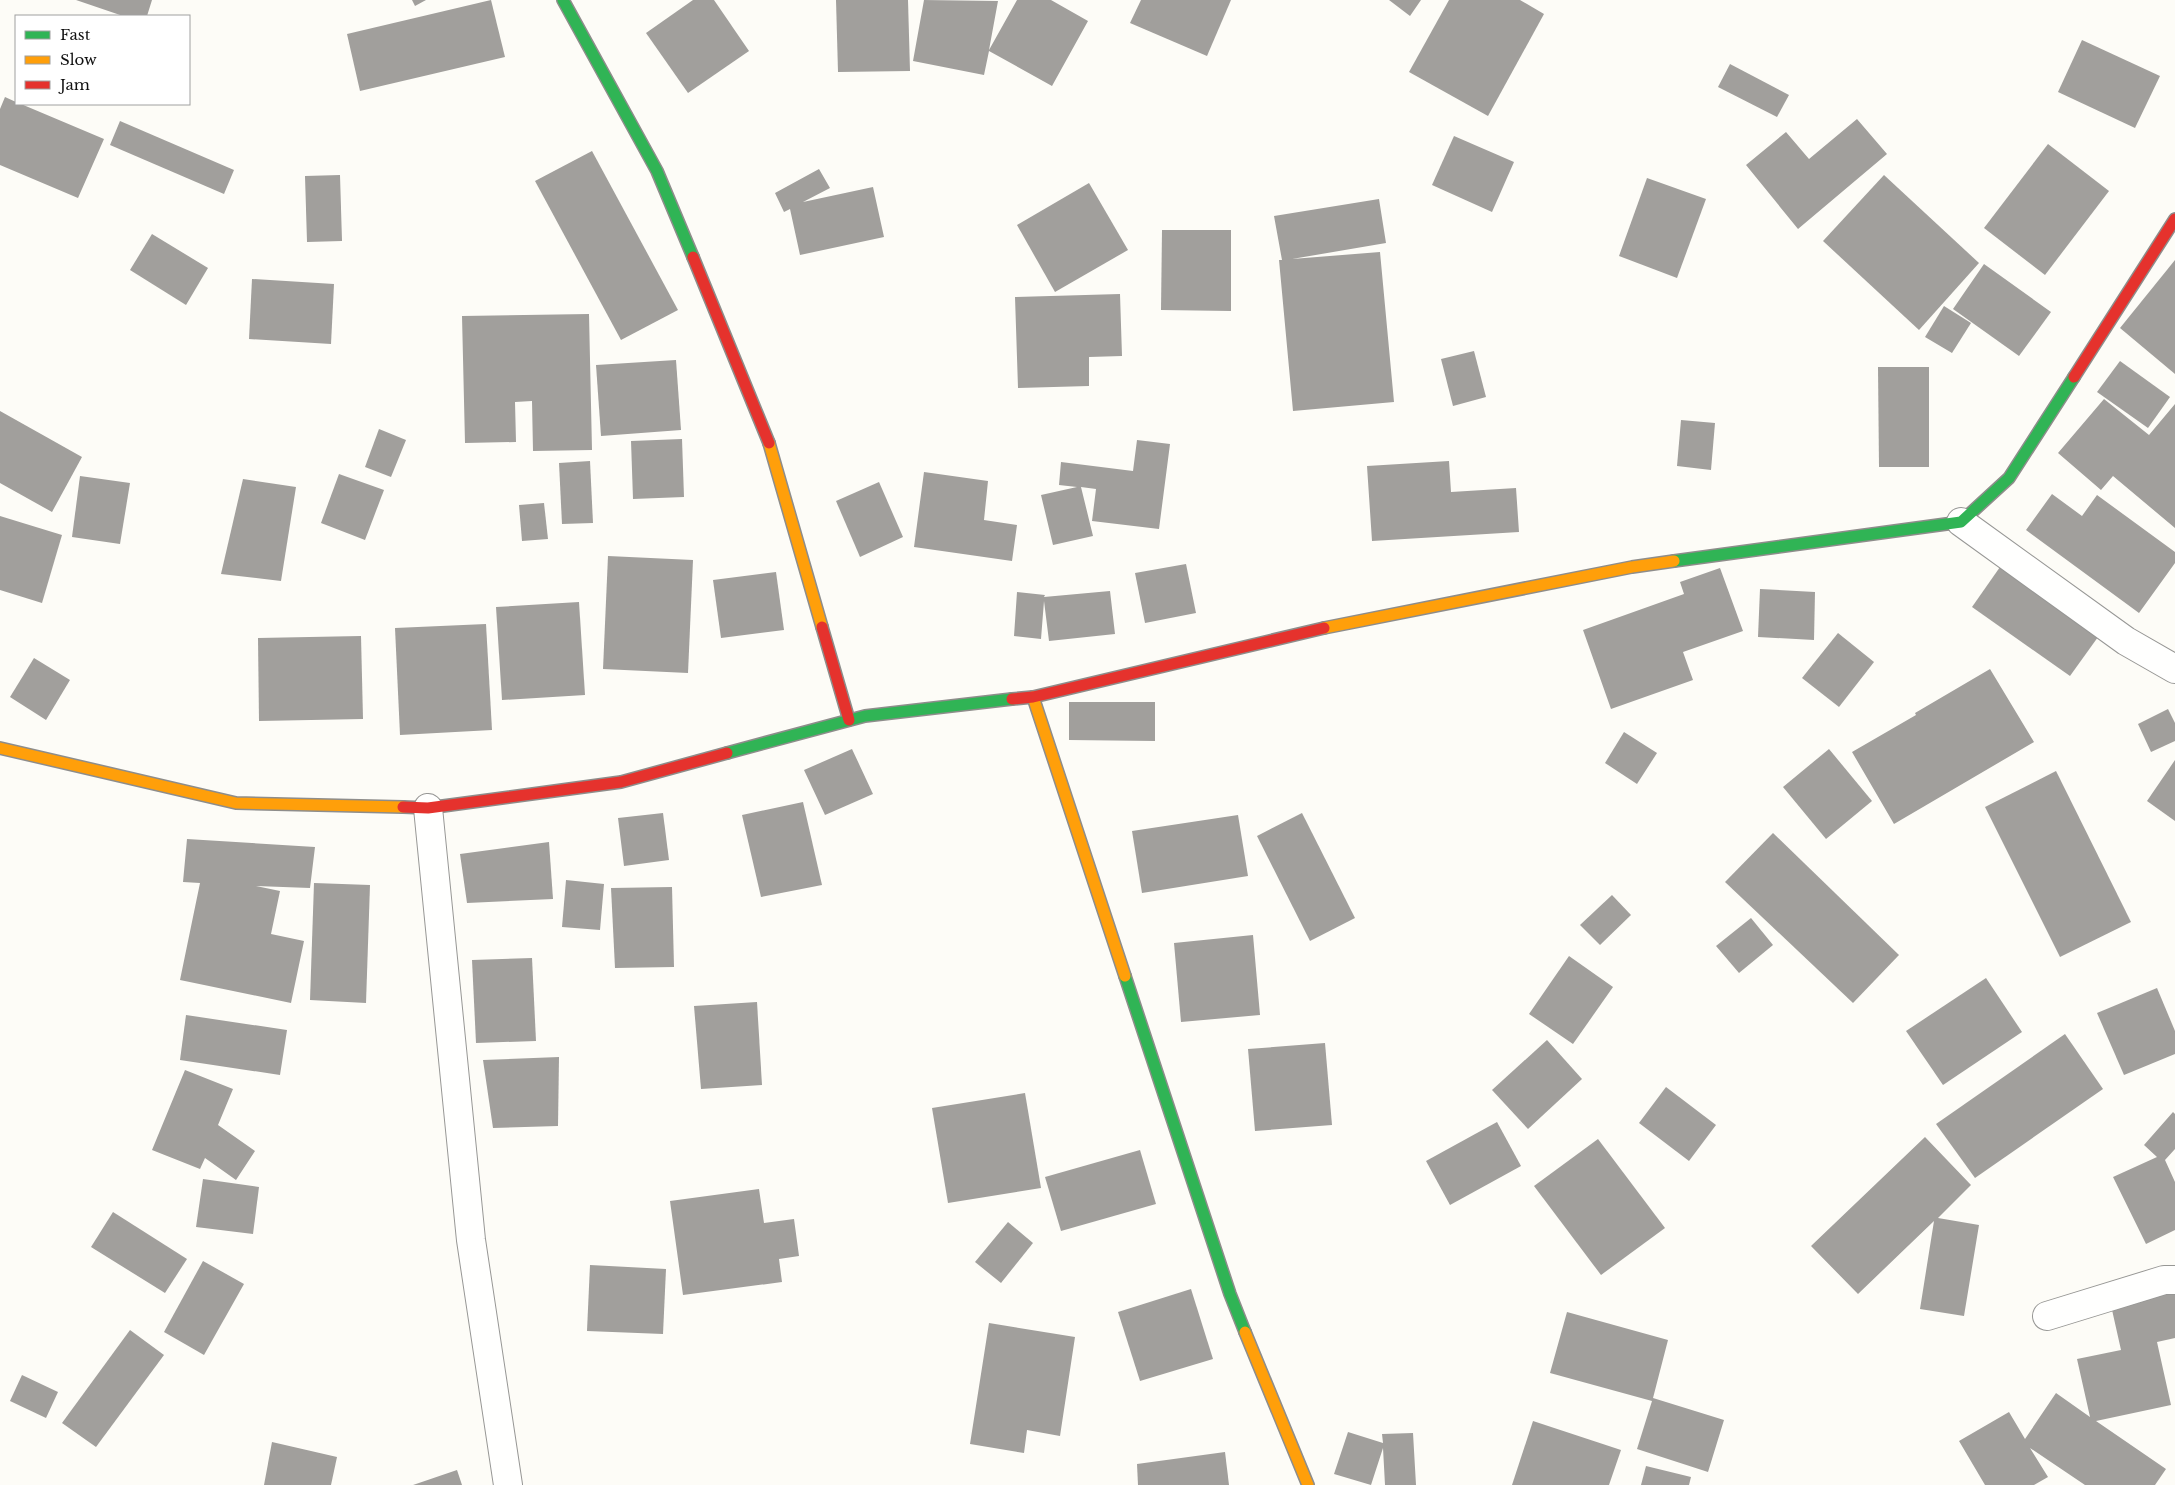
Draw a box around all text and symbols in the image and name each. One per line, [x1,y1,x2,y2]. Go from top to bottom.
legend [15,15,190,105]
text: Fast [60,25,91,44]
text: Slow [60,50,97,69]
text: Jam [58,75,90,94]

